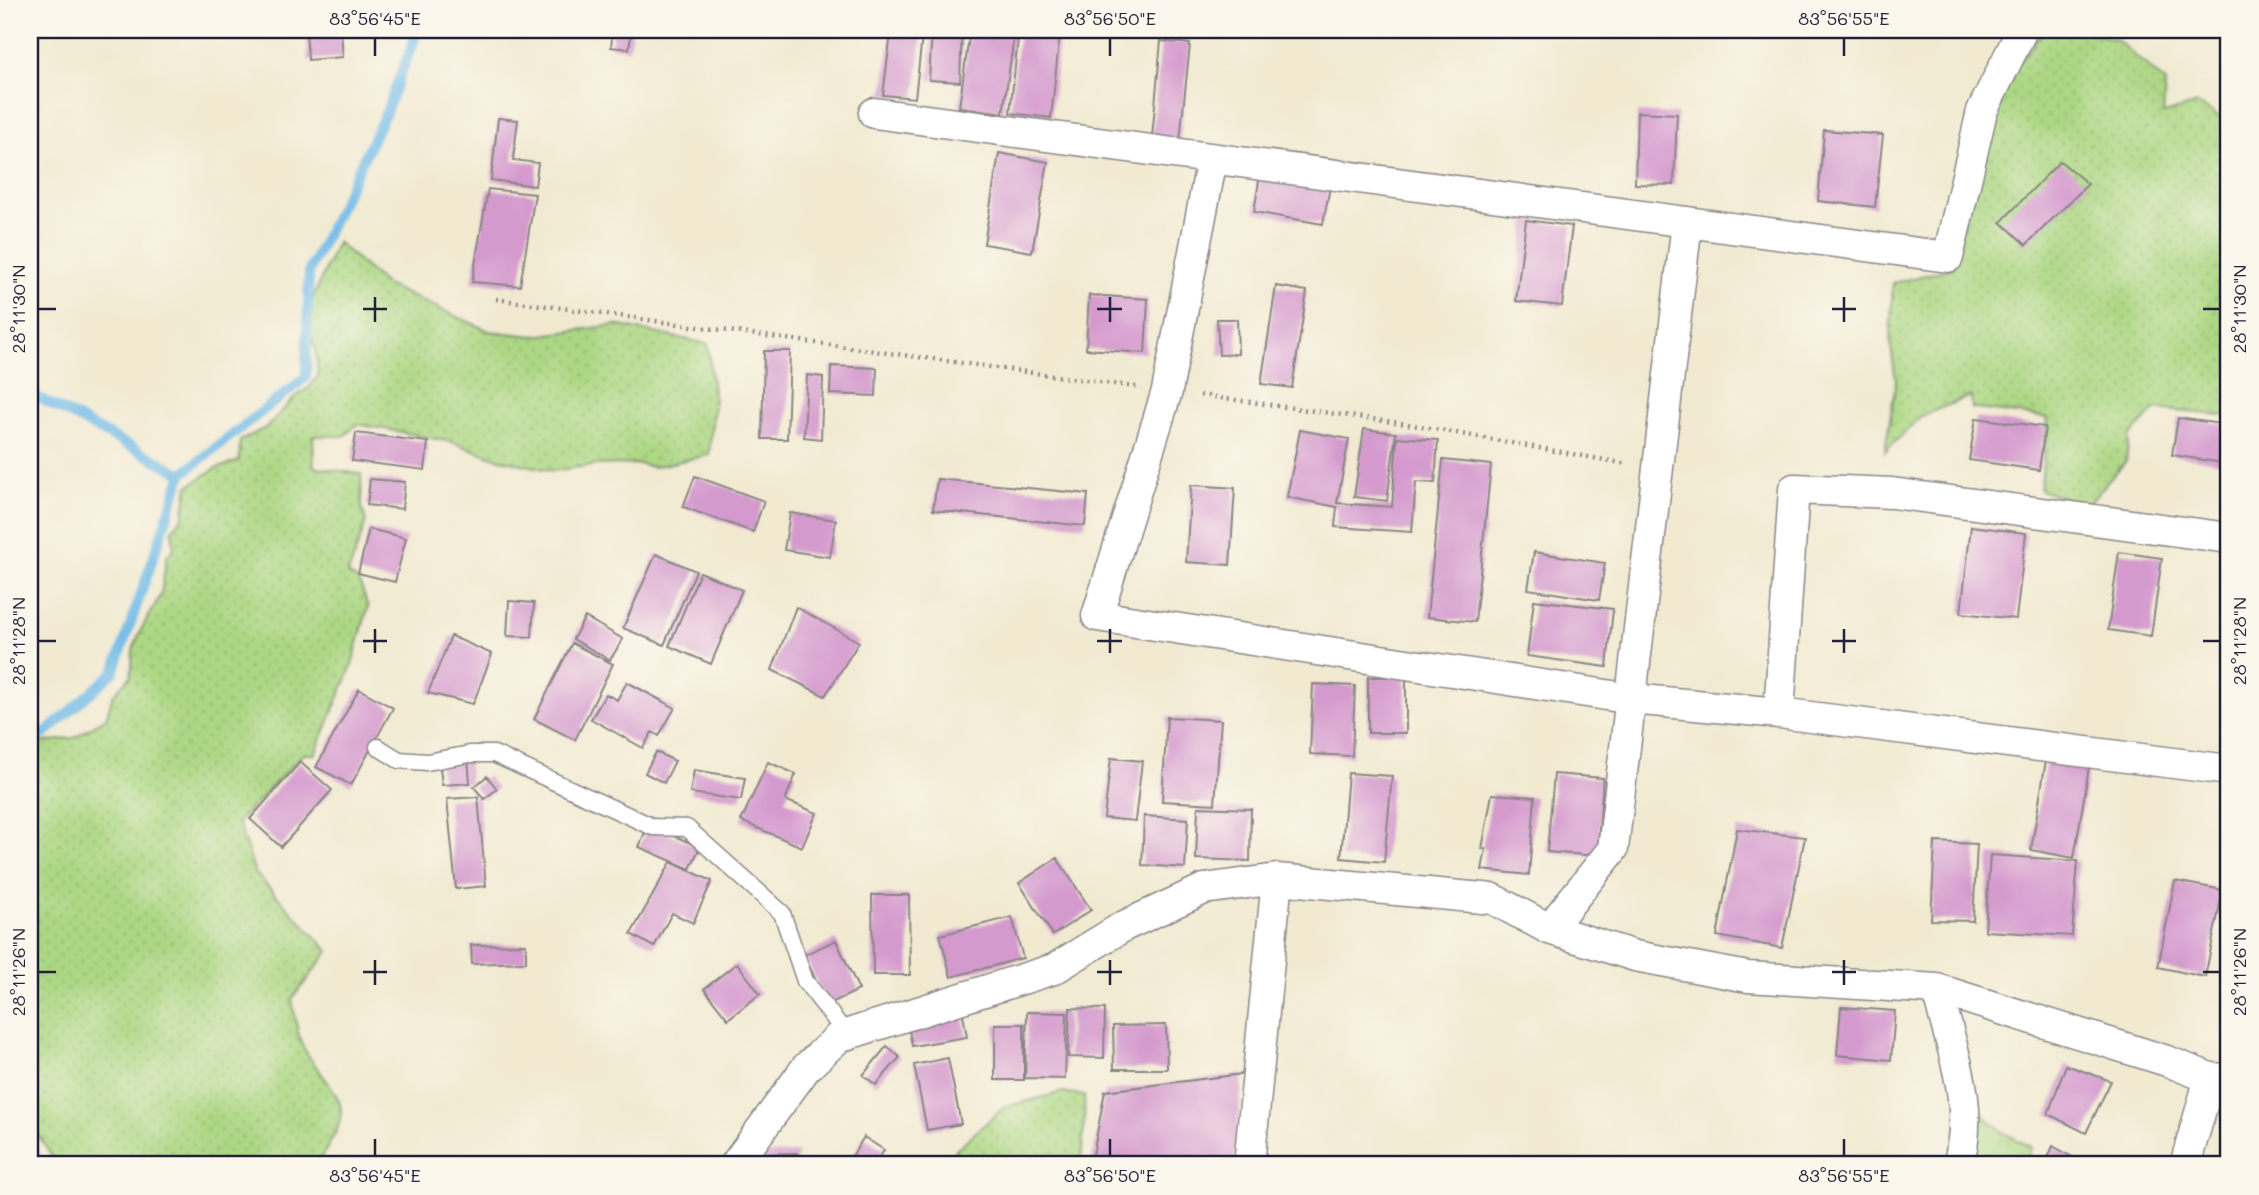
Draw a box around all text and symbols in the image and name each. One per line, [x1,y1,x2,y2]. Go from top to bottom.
text: 83°56'45"E [329,6,421,30]
text: 83°56'50"E [1064,6,1156,30]
text: 83°56'55"E [1798,6,1890,30]
text: 28°11'30"N [6,264,30,354]
text: 28°11'30"N [2227,264,2251,354]
text: 28°11'28"N [6,597,30,685]
text: 28°11'28"N [2227,597,2251,685]
text: 28°11'26"N [6,928,30,1016]
text: 28°11'26"N [2227,928,2251,1016]
text: 83°56'45"E [329,1163,421,1187]
text: 83°56'50"E [1064,1163,1156,1187]
text: 83°56'55"E [1798,1163,1890,1187]

